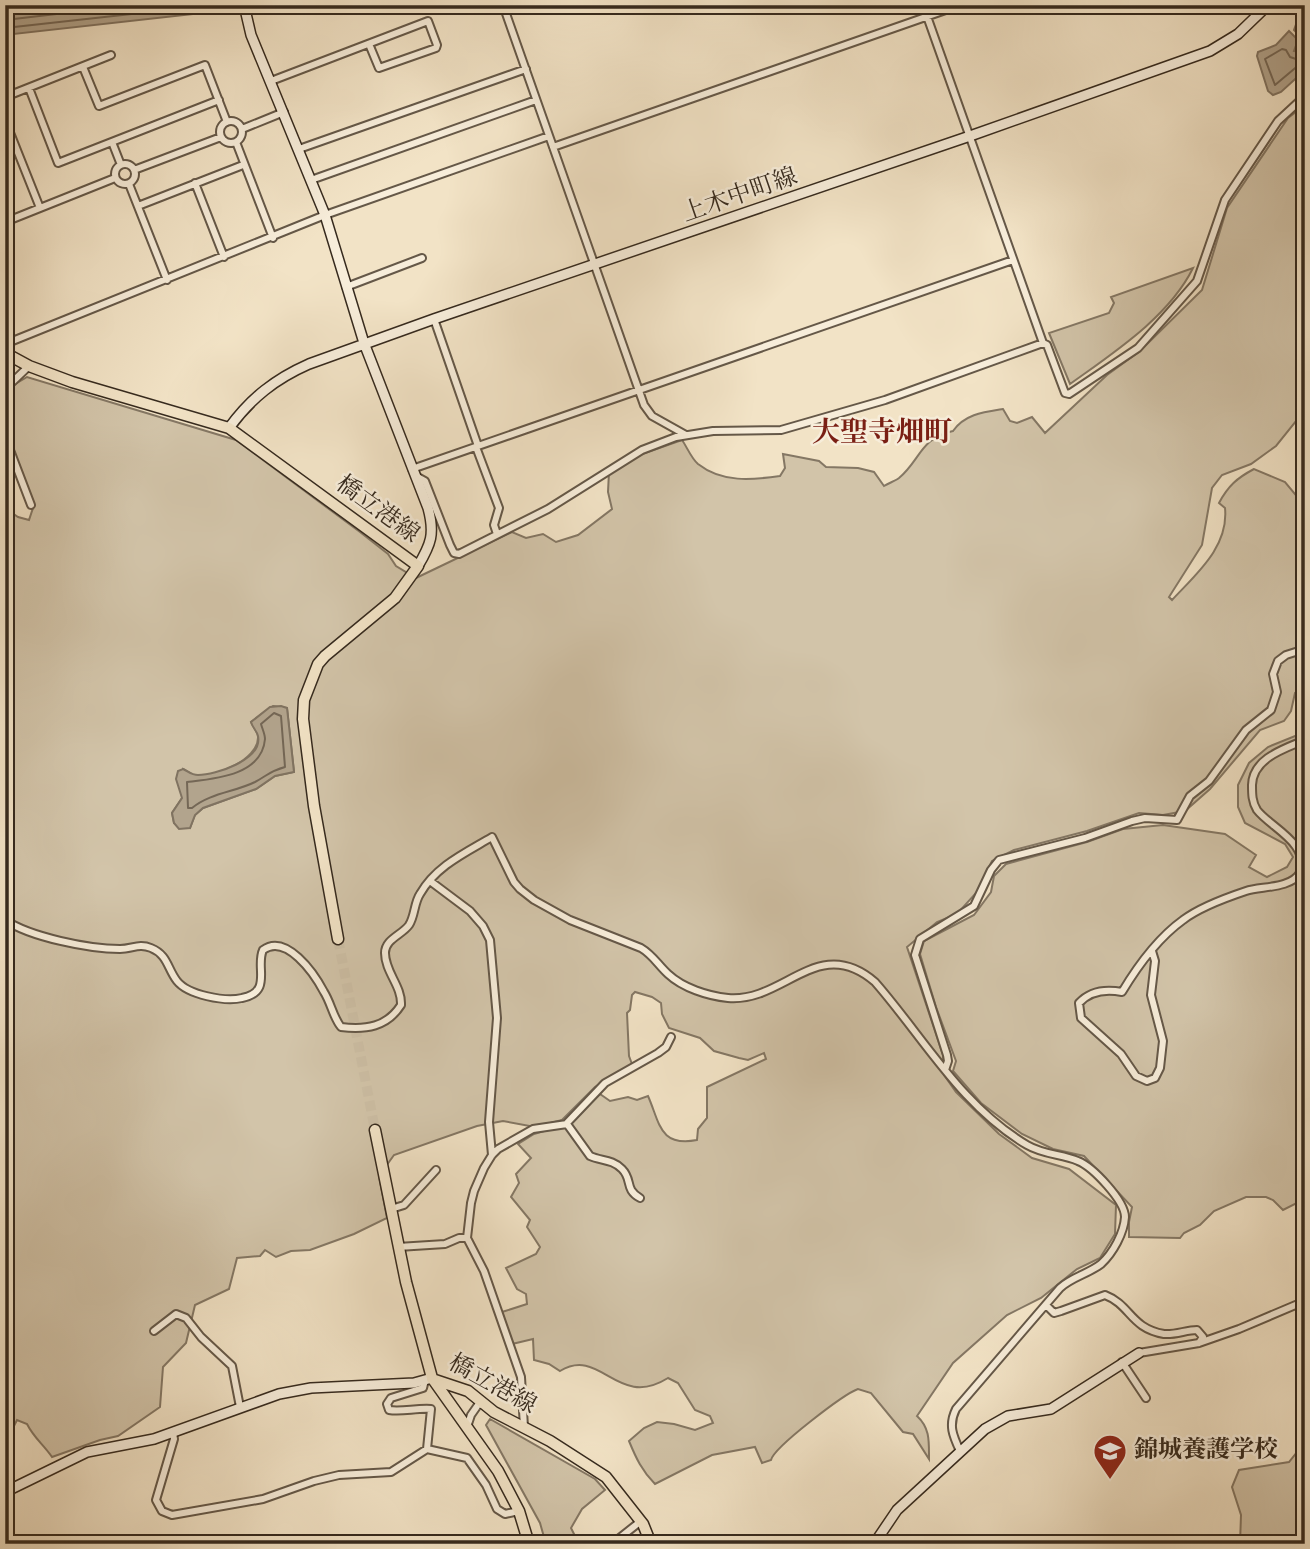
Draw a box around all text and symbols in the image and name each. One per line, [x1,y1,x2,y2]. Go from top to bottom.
street label: 上木中町線 [678,160,802,232]
district label: 大聖寺畑町 [812,414,952,453]
street label: 橋立港線 [328,468,426,552]
street label: 橋立港線 [442,1347,542,1423]
school or university icon: 錦城養護学校 [1091,1432,1129,1481]
place label: 錦城養護学校 [1134,1434,1278,1468]

